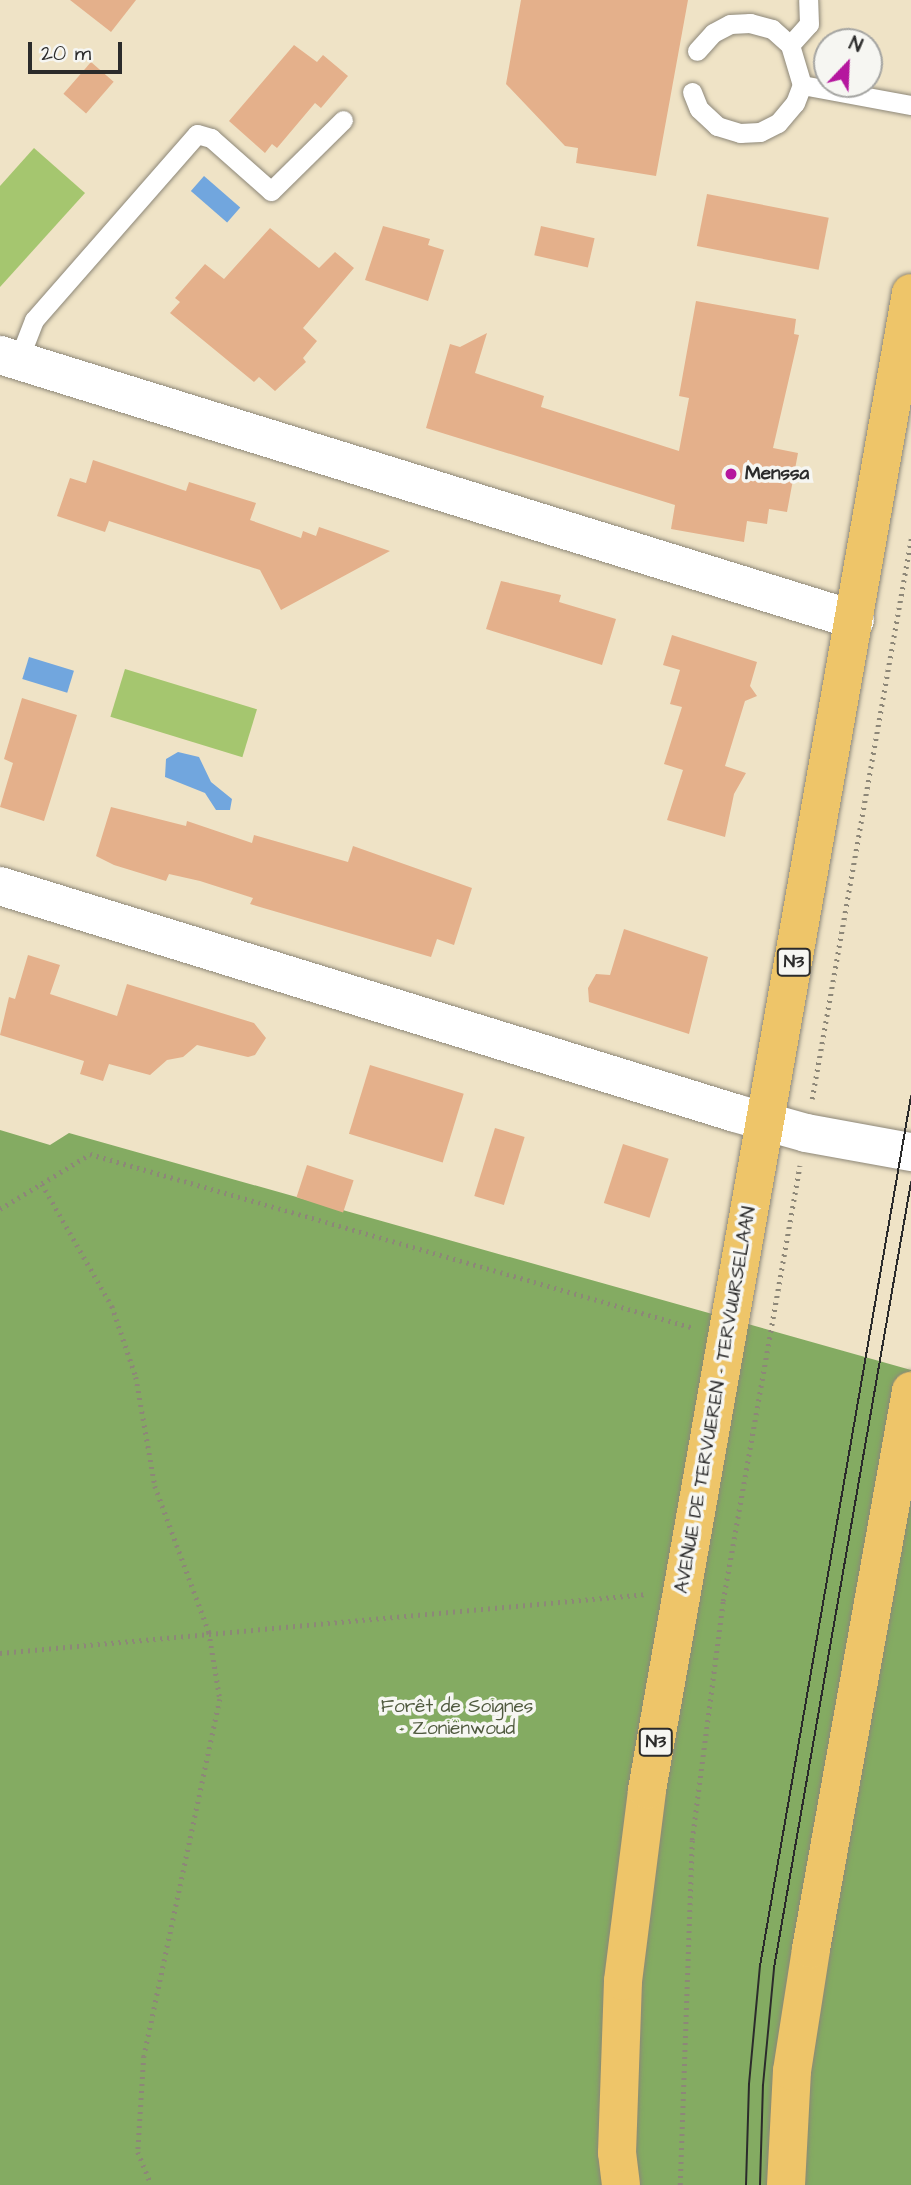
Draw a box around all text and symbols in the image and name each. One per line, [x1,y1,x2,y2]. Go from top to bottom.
scale bar [32,28,126,72]
north arrow [813,28,883,98]
text: N [845,30,866,60]
text: 20 m [41,39,91,68]
place label: Menssa [745,463,809,485]
marker: Menssa [723,466,739,482]
road number: N3 [776,947,812,976]
street label: AVENUE DE TERVUEREN - TERVUURSELAAN [671,1205,761,1595]
park label: Forêt de Soignes - Zoniënwoud [381,1696,533,1740]
road number: N3 [638,1728,674,1756]

